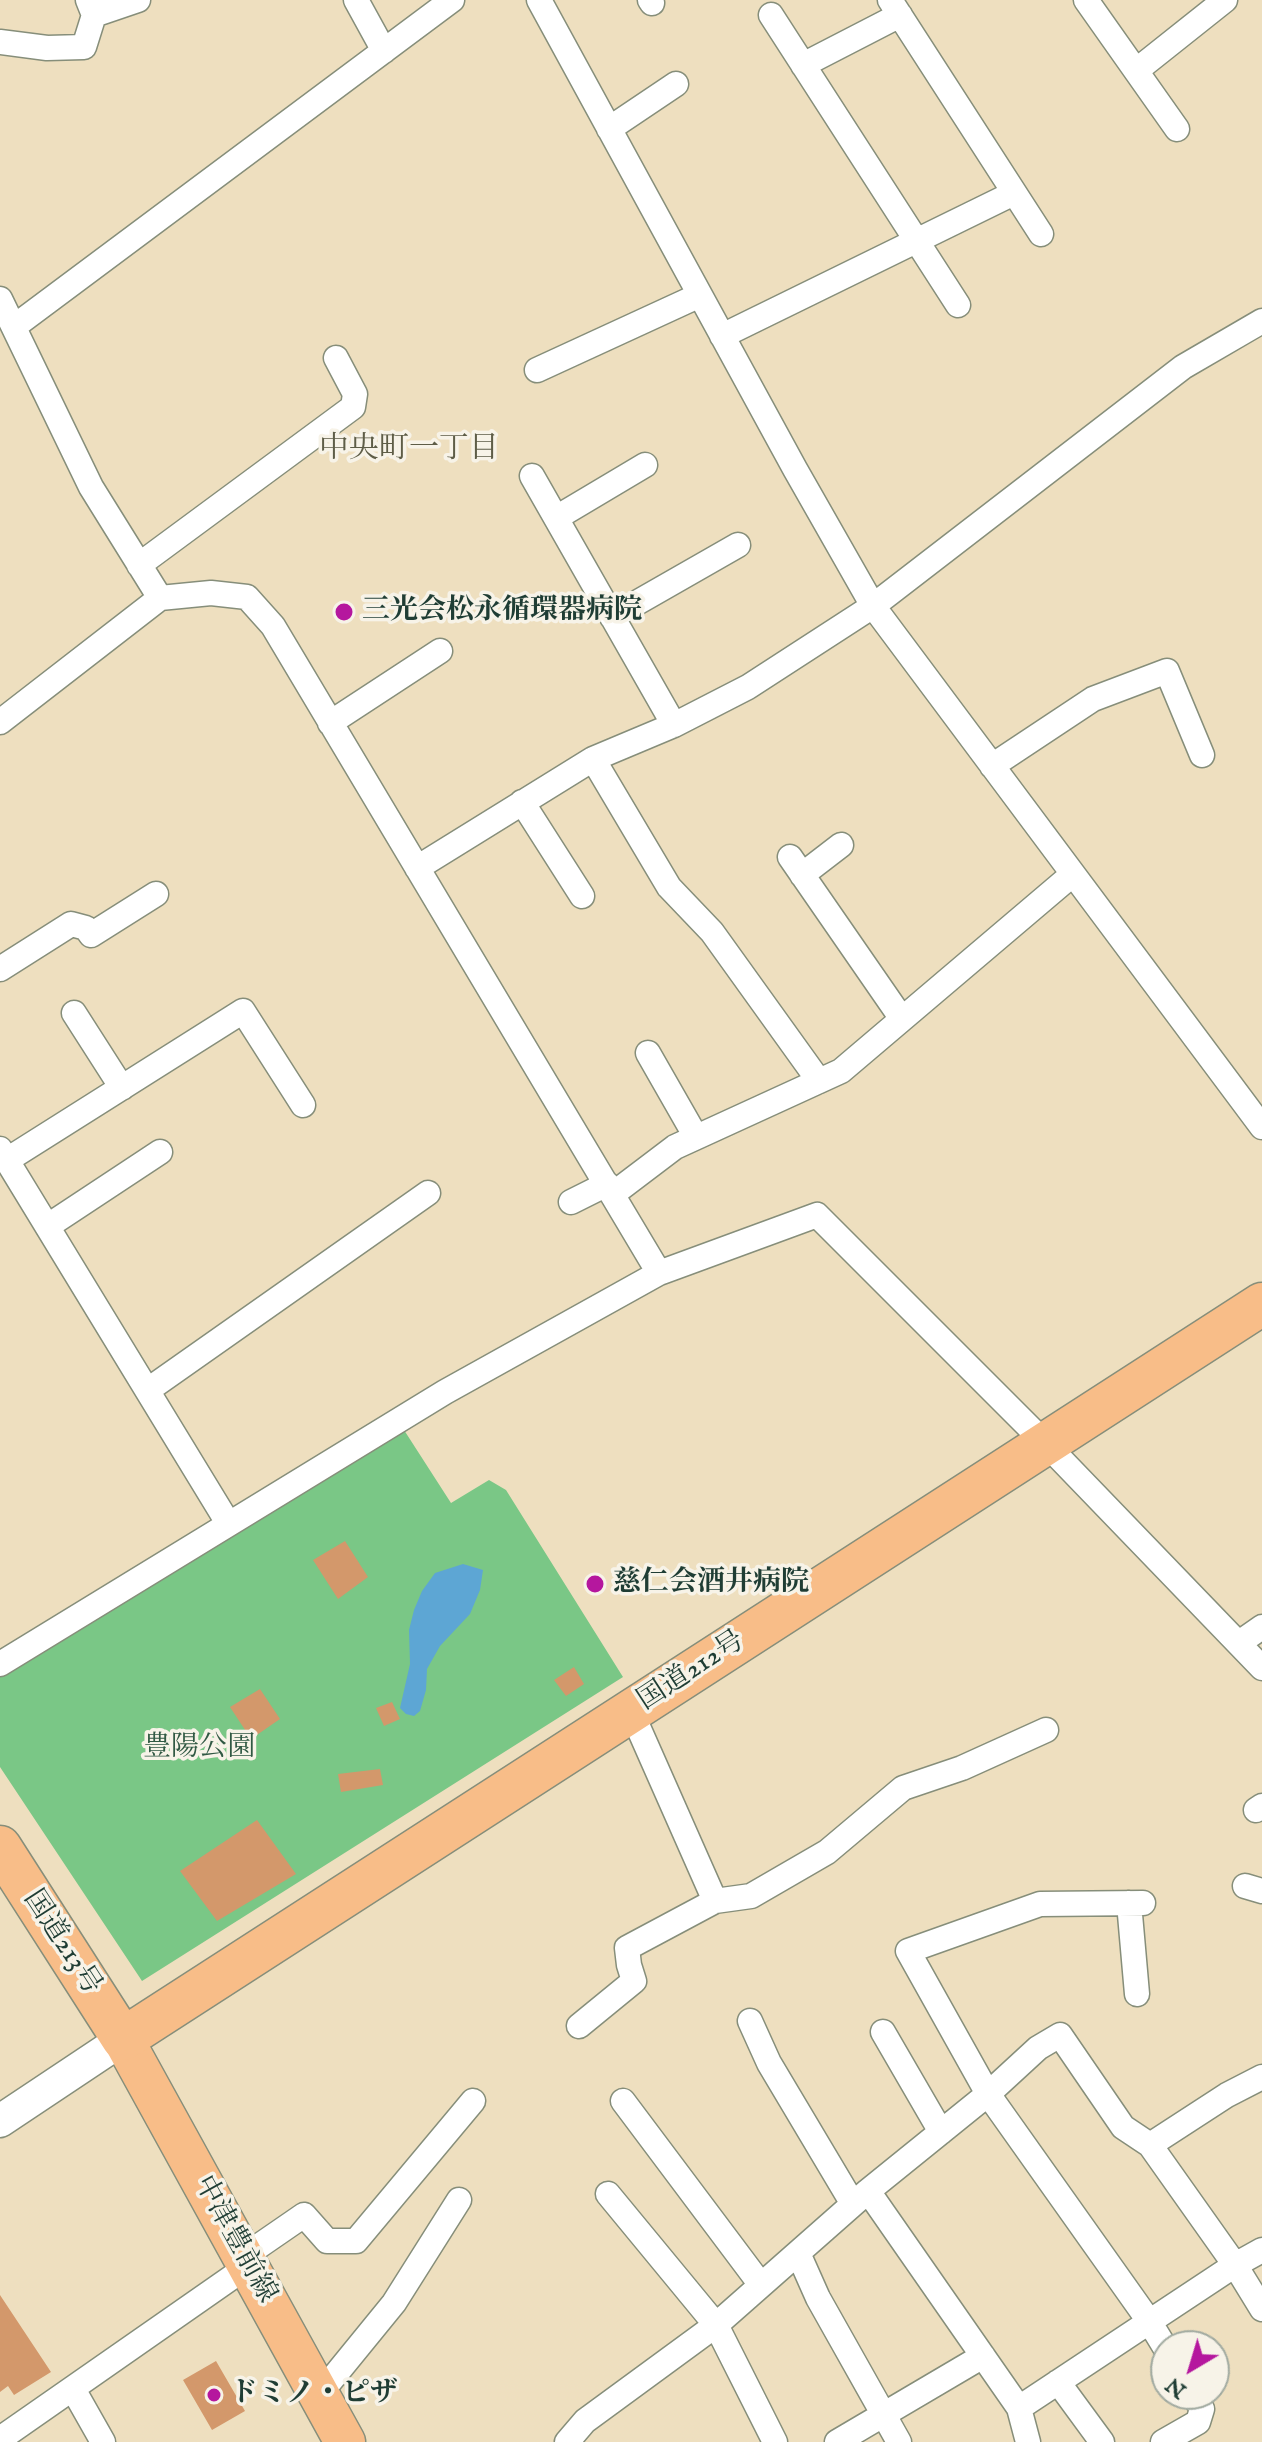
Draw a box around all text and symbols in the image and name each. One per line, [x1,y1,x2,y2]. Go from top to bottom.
district label: 中央町一丁目 [319,433,499,469]
place label: 三光会松永循環器病院 [362,595,642,629]
marker: 三光会松永循環器病院 [333,601,355,623]
place label: 慈仁会酒井病院 [613,1567,809,1601]
marker: 慈仁会酒井病院 [584,1573,606,1595]
street label: 国道212号 [632,1625,752,1719]
park label: 豊陽公園 [143,1732,255,1766]
street label: 国道213号 [15,1884,107,2002]
street label: 中津豊前線 [185,2171,283,2309]
north arrow [1150,2330,1230,2410]
text: N [1160,2370,1193,2404]
place label: ドミノ・ピザ [230,2378,398,2412]
marker: ドミノ・ピザ [205,2386,223,2404]

